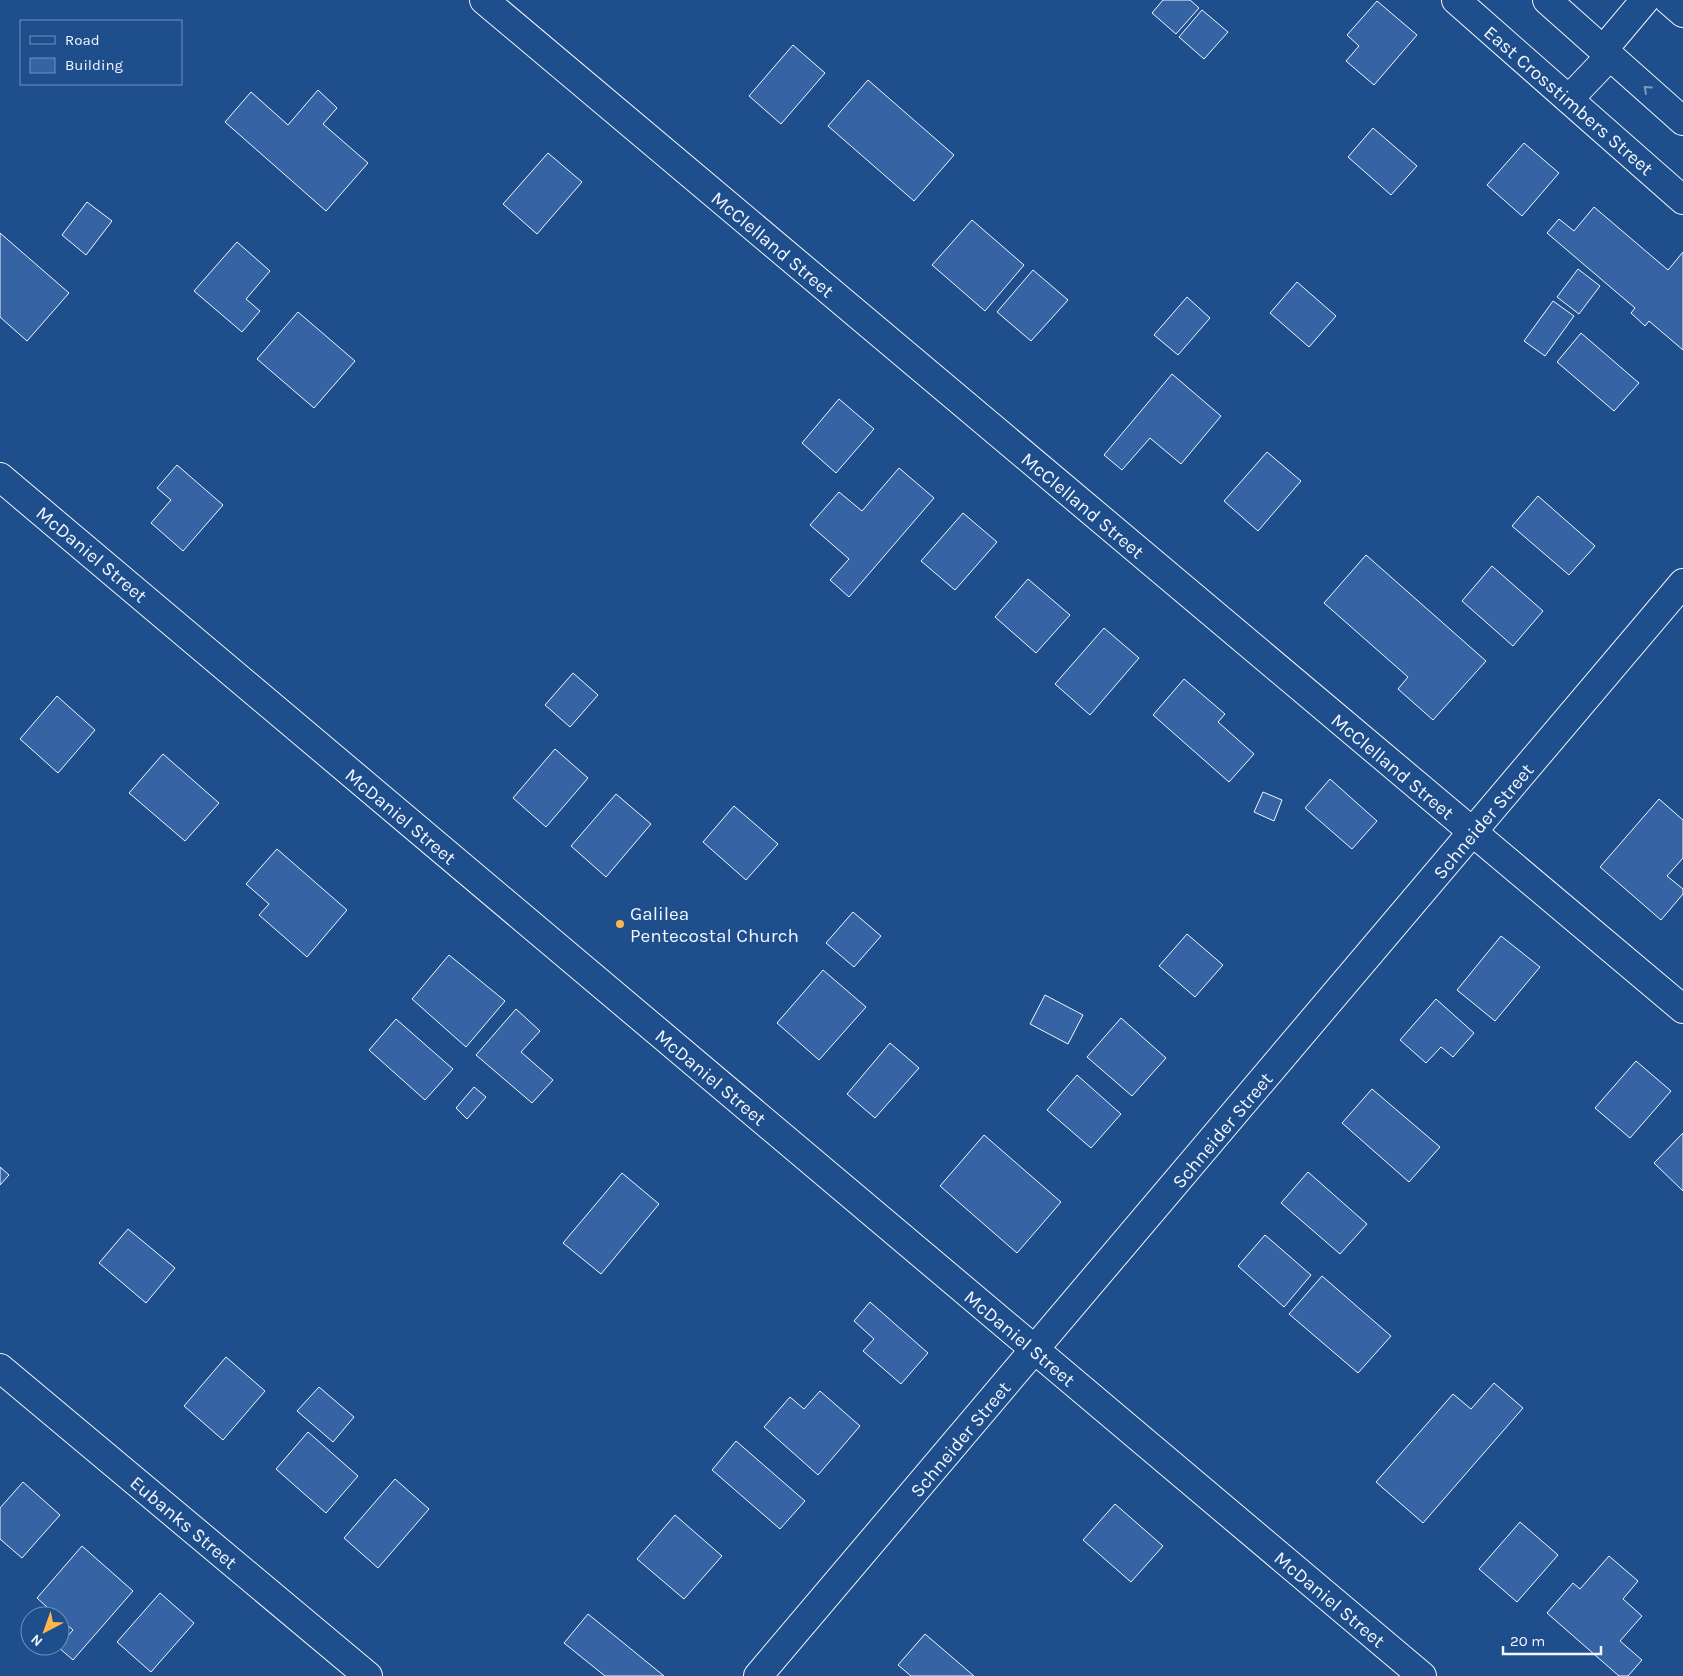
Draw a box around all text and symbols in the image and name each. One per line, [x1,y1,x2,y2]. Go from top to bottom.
legend [20,20,182,85]
street label: East Crosstimbers Street [1479,21,1657,180]
text: Road [65,31,100,49]
text: Building [65,56,123,74]
one-way arrow [1643,86,1652,95]
street label: McClelland Street [707,187,838,302]
street label: McClelland Street [1017,448,1148,563]
street label: McDaniel Street [32,502,151,607]
street label: McClelland Street [1327,709,1458,824]
street label: Schneider Street [1429,759,1539,884]
street label: McDaniel Street [341,764,460,869]
place label: Galilea Pentecostal Church [630,903,799,947]
marker: Galilea Pentecostal Church [614,918,626,930]
street label: McDaniel Street [651,1025,770,1130]
street label: Schneider Street [1168,1068,1278,1193]
street label: McDaniel Street [960,1286,1079,1391]
street label: Schneider Street [906,1377,1016,1502]
street label: Eubanks Street [125,1472,241,1574]
street label: McDaniel Street [1270,1547,1389,1652]
north arrow [20,1606,70,1656]
scale bar [1503,1624,1600,1656]
text: N [27,1631,46,1650]
text: 20 m [1510,1632,1545,1650]

